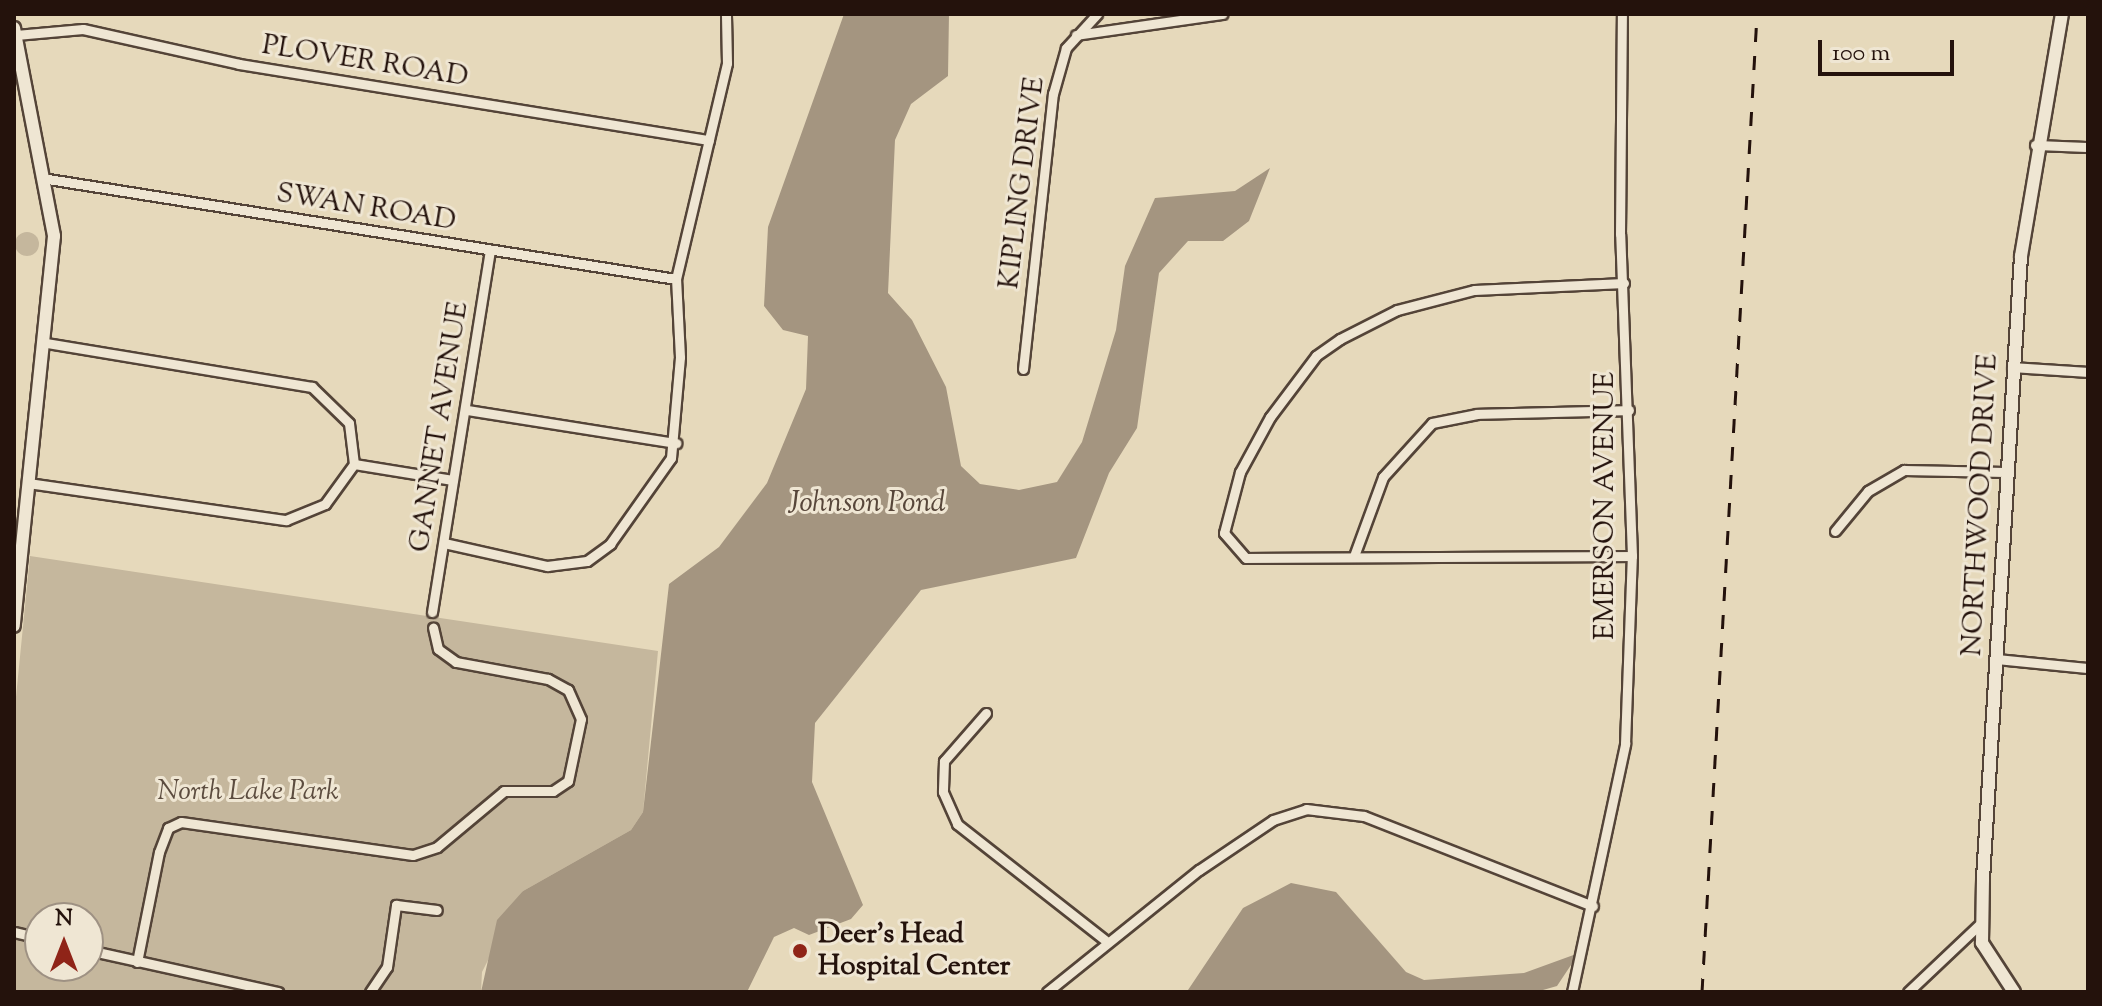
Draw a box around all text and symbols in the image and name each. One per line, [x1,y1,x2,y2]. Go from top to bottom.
scale bar [1822,24,1958,74]
street label: PLOVER ROAD [260,29,470,95]
text: 100 m [1832,37,1890,71]
street label: KIPLING DRIVE [993,75,1053,291]
street label: SWAN ROAD [274,177,458,239]
street label: GANNET AVENUE [404,299,476,555]
street label: NORTHWOOD DRIVE [1956,353,2006,657]
street label: EMERSON AVENUE [1589,372,1623,640]
water label: Johnson Pond [788,486,946,522]
park label: North Lake Park [157,775,339,809]
north arrow [24,902,104,982]
text: N [55,904,73,936]
place label: Deer's Head Hospital Center [818,918,1010,984]
marker: Deer's Head Hospital Center [789,940,811,962]

